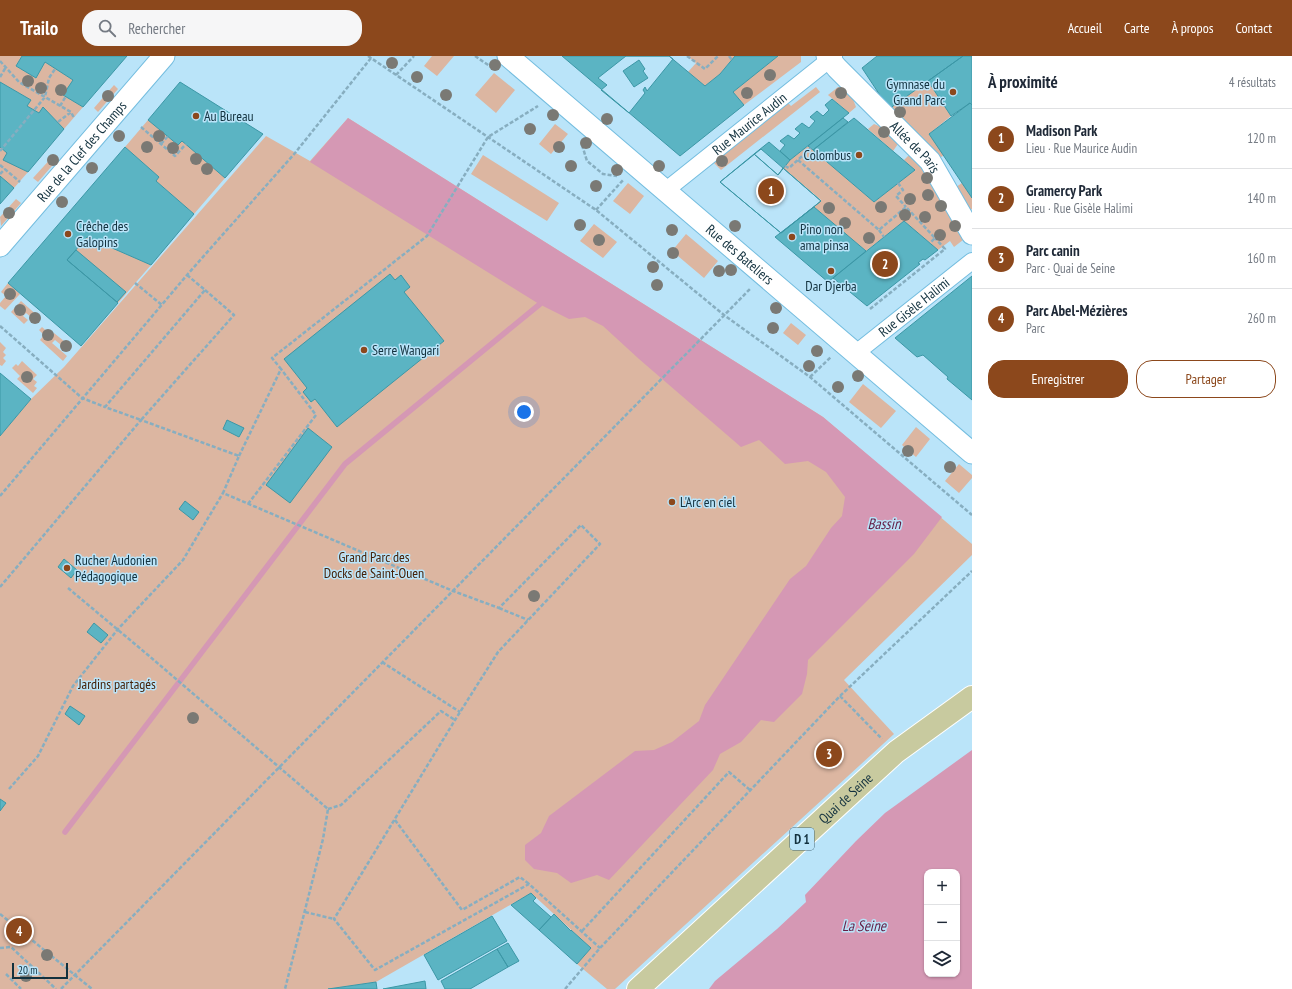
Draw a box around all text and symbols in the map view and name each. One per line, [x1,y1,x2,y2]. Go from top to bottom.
search box [82,10,362,46]
text: Trailo [20,16,58,40]
icon: search [96,17,118,39]
text: Rechercher [128,19,185,38]
text: Accueil [1068,19,1102,37]
text: Carte [1124,19,1150,37]
text: À propos [1172,19,1214,37]
text: Contact [1236,19,1272,37]
text: À proximité [988,71,1058,93]
text: 4 résultats [1229,74,1276,91]
place label: Gymnase du Grand Parc [886,75,945,109]
marker: Gymnase du Grand Parc [948,87,958,97]
street label: Rue Maurice Audin [709,88,790,159]
street label: Rue de la Clef des Champs [33,97,130,206]
place label: Au Bureau [204,107,254,125]
marker: Au Bureau [191,111,201,121]
street label: Allée de Paris [886,117,944,177]
text: Madison Park [1026,121,1098,140]
text: 1 [998,130,1004,147]
text: 120 m [1247,130,1276,147]
text: Lieu · Rue Maurice Audin [1026,140,1137,157]
place label: Colombus [804,146,851,164]
marker: Colombus [854,150,864,160]
pin: 1 [758,176,784,206]
text: Gramercy Park [1026,181,1102,200]
text: 2 [998,190,1004,207]
text: 140 m [1247,190,1276,207]
text: Lieu · Rue Gisèle Halimi [1026,200,1133,217]
place label: Crêche des Galopins [76,217,128,251]
street label: Rue des Bateliers [702,220,778,288]
place label: Pino non ama pinsa [800,220,849,254]
marker: Crêche des Galopins [63,229,73,239]
marker: Pino non ama pinsa [787,232,797,242]
text: Parc canin [1026,241,1080,260]
pin: 2 [872,249,898,279]
text: 3 [998,250,1004,267]
text: 160 m [1247,250,1276,267]
text: Parc · Quai de Seine [1026,260,1115,277]
marker: Dar Djerba [826,266,836,276]
street label: Rue Gisèle Halimi [875,273,953,341]
place label: Dar Djerba [805,277,857,295]
text: Parc Abel-Mézières [1026,301,1128,320]
text: 4 [998,310,1004,327]
text: 260 m [1247,310,1276,327]
text: Parc [1026,320,1045,337]
place label: Serre Wangari [372,341,439,359]
marker: Serre Wangari [359,345,369,355]
button: Enregistrer [988,360,1128,398]
button: Partager [1136,360,1276,398]
your location [514,402,534,422]
place label: L'Arc en ciel [680,493,736,511]
marker: L'Arc en ciel [667,497,677,507]
water label: Bassin [867,514,902,533]
park label: Grand Parc des Docks de Saint-Ouen [324,548,424,582]
place label: Rucher Audonien Pédagogique [75,551,157,585]
marker: Rucher Audonien Pédagogique [62,563,72,573]
park label: Jardins partagés [77,675,156,693]
pin: 3 [816,739,842,769]
street label: Quai de Seine [815,769,877,828]
road number: D 1 [790,828,814,850]
map controls [924,869,960,977]
button: + [924,869,960,905]
button: − [924,905,960,941]
pin: 4 [6,916,32,946]
water label: La Seine [842,916,887,935]
button: layers [924,941,960,977]
scale bar [12,961,68,980]
text: 20 m [18,963,37,977]

